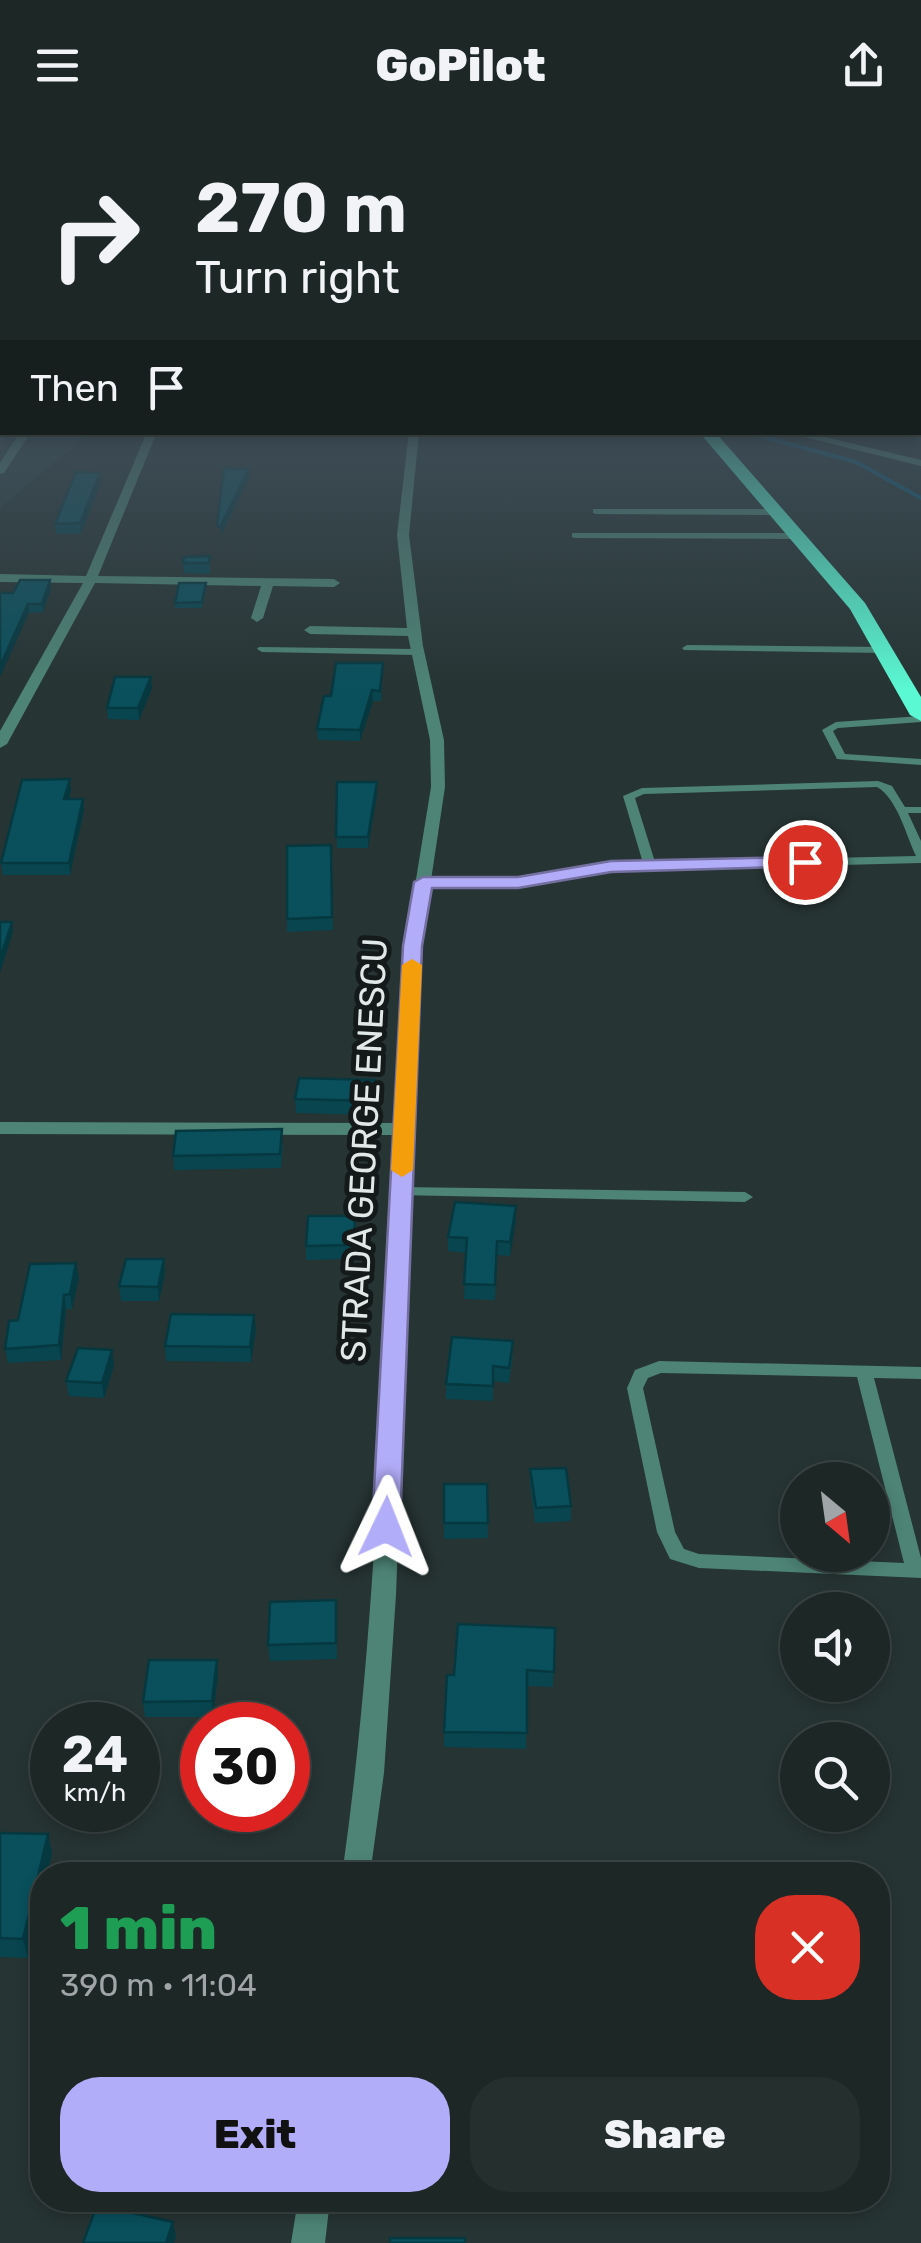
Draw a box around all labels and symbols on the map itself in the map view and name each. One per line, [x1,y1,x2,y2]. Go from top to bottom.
pin [763,820,848,905]
street label: STRADA GEORGE ENESCU [332,937,396,1363]
north arrow [780,1462,890,1572]
position arrow [334,1475,438,1579]
speed limit sign: 30 [180,1702,310,1832]

